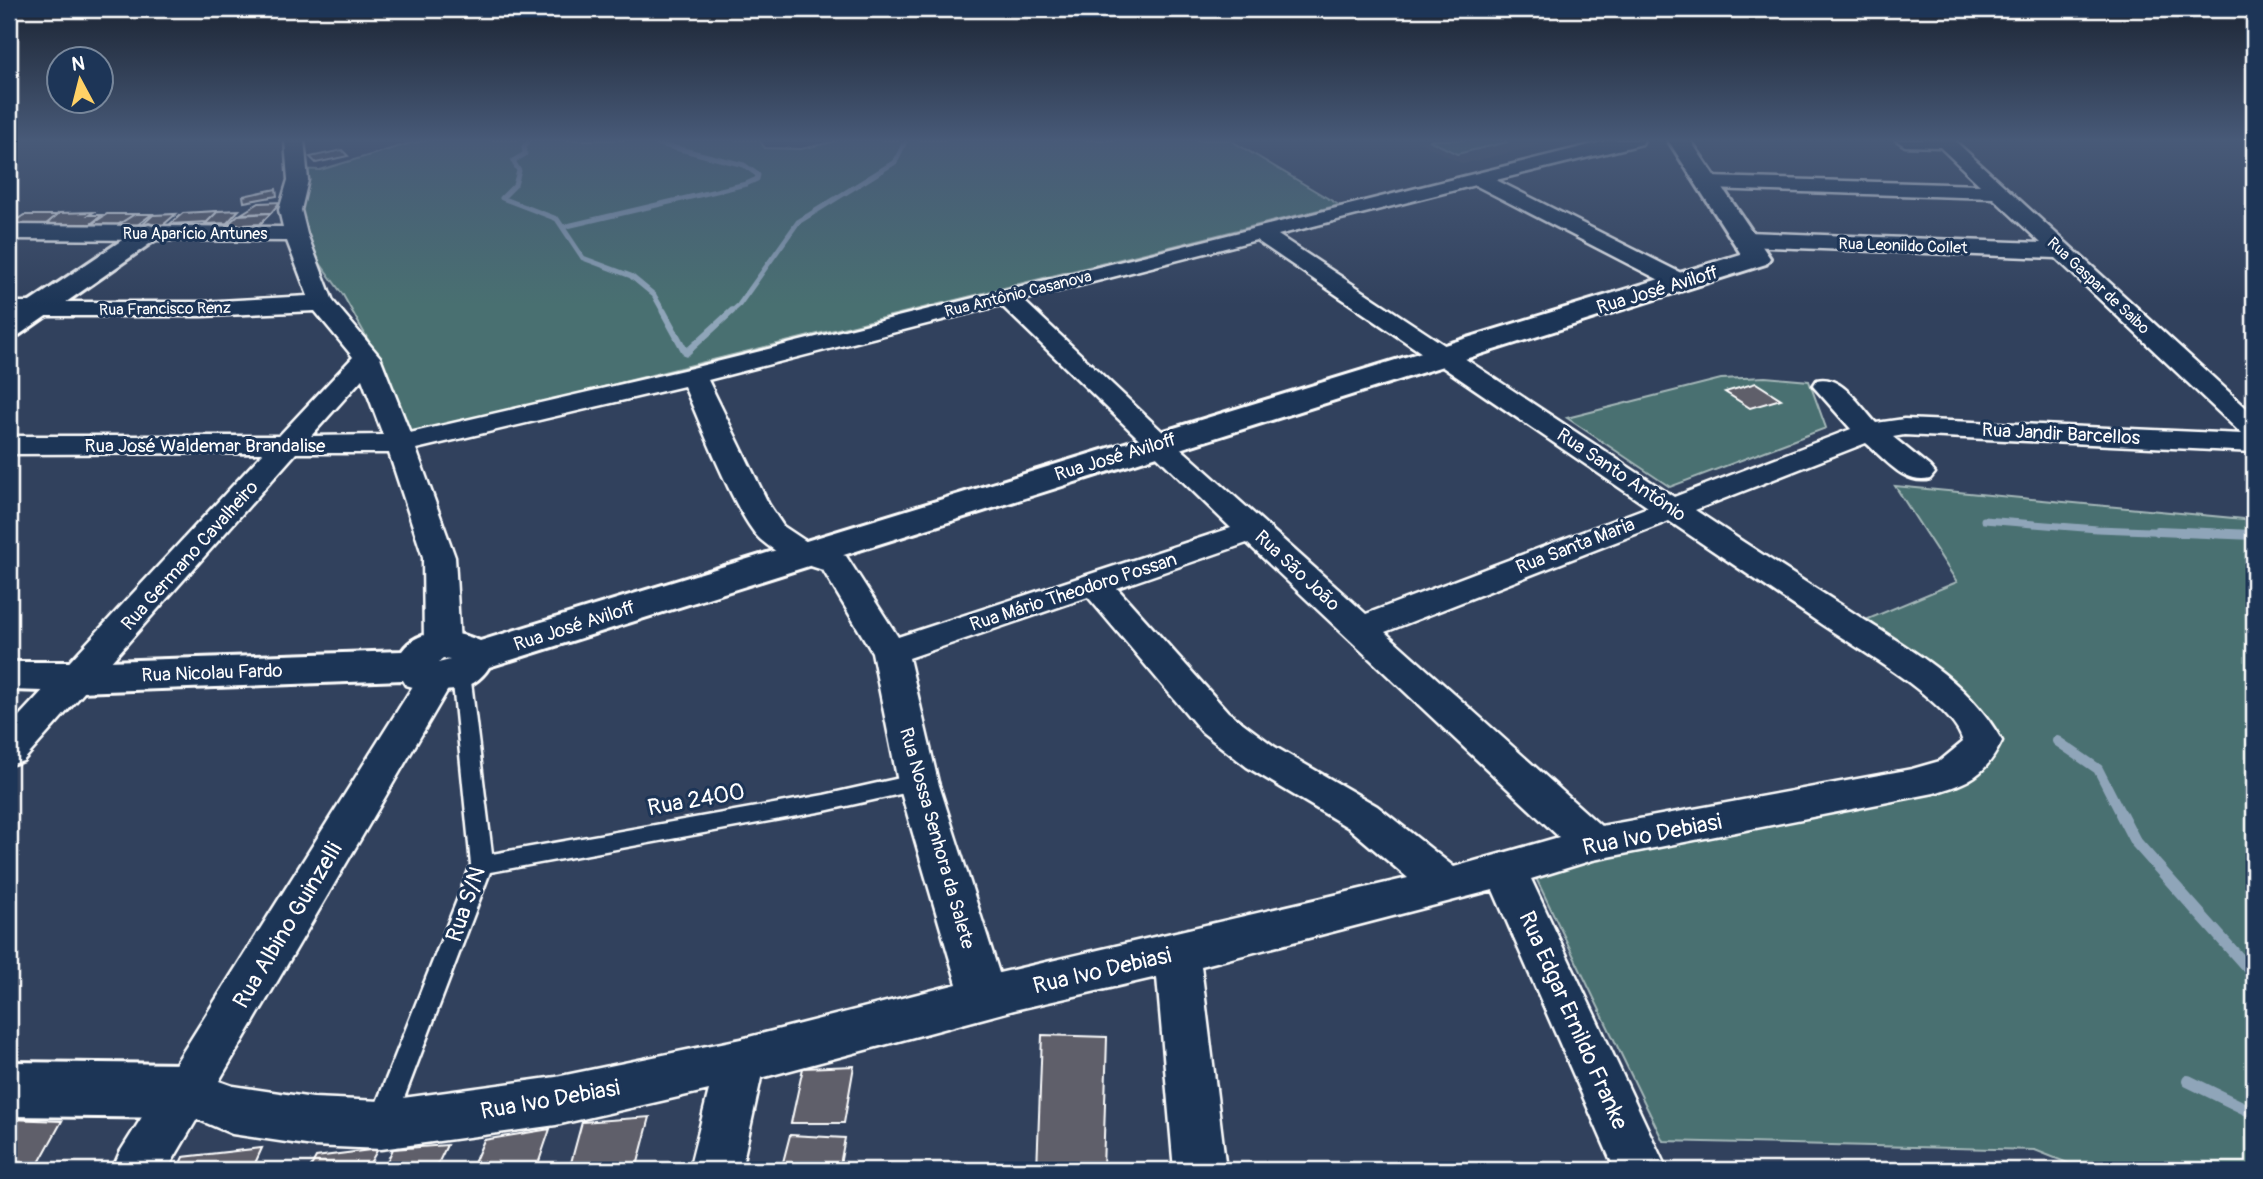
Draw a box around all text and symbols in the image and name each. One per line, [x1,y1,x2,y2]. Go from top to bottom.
north arrow [46,46,116,116]
text: N [70,51,86,77]
street label: Rua Aparício Antunes [123,224,267,244]
street label: Rua Gaspar de Saibo [2043,233,2154,339]
street label: Rua Leonildo Collet [1838,234,1968,258]
street label: Rua José Aviloff [1594,260,1722,320]
street label: Rua Antônio Casanova [943,266,1094,322]
street label: Rua Francisco Renz [99,298,231,320]
street label: Rua Jandir Barcellos [1981,418,2141,450]
street label: Rua Santo Antônio [1552,423,1691,527]
street label: Rua José Aviloff [1052,427,1180,487]
street label: Rua José Waldemar Brandalise [85,434,326,458]
street label: Rua Germano Cavalheiro [116,476,263,636]
street label: Rua Santa Maria [1512,512,1638,580]
street label: Rua São João [1250,525,1345,616]
street label: Rua Mário Theodoro Possan [967,547,1180,637]
street label: Rua José Aviloff [511,595,638,657]
street label: Rua Nicolau Fardo [141,659,283,687]
street label: Rua Nossa Senhora da Salete [894,725,980,952]
street label: Rua 2400 [645,777,747,822]
street label: Rua Ivo Debiasi [1580,807,1724,862]
street label: Rua Albino Guinzelli [226,837,349,1014]
street label: Rua S/N [439,863,492,946]
street label: Rua Edgar Ernildo Franke [1512,906,1635,1135]
street label: Rua Ivo Debiasi [1030,941,1174,1000]
street label: Rua Ivo Debiasi [478,1073,622,1126]

